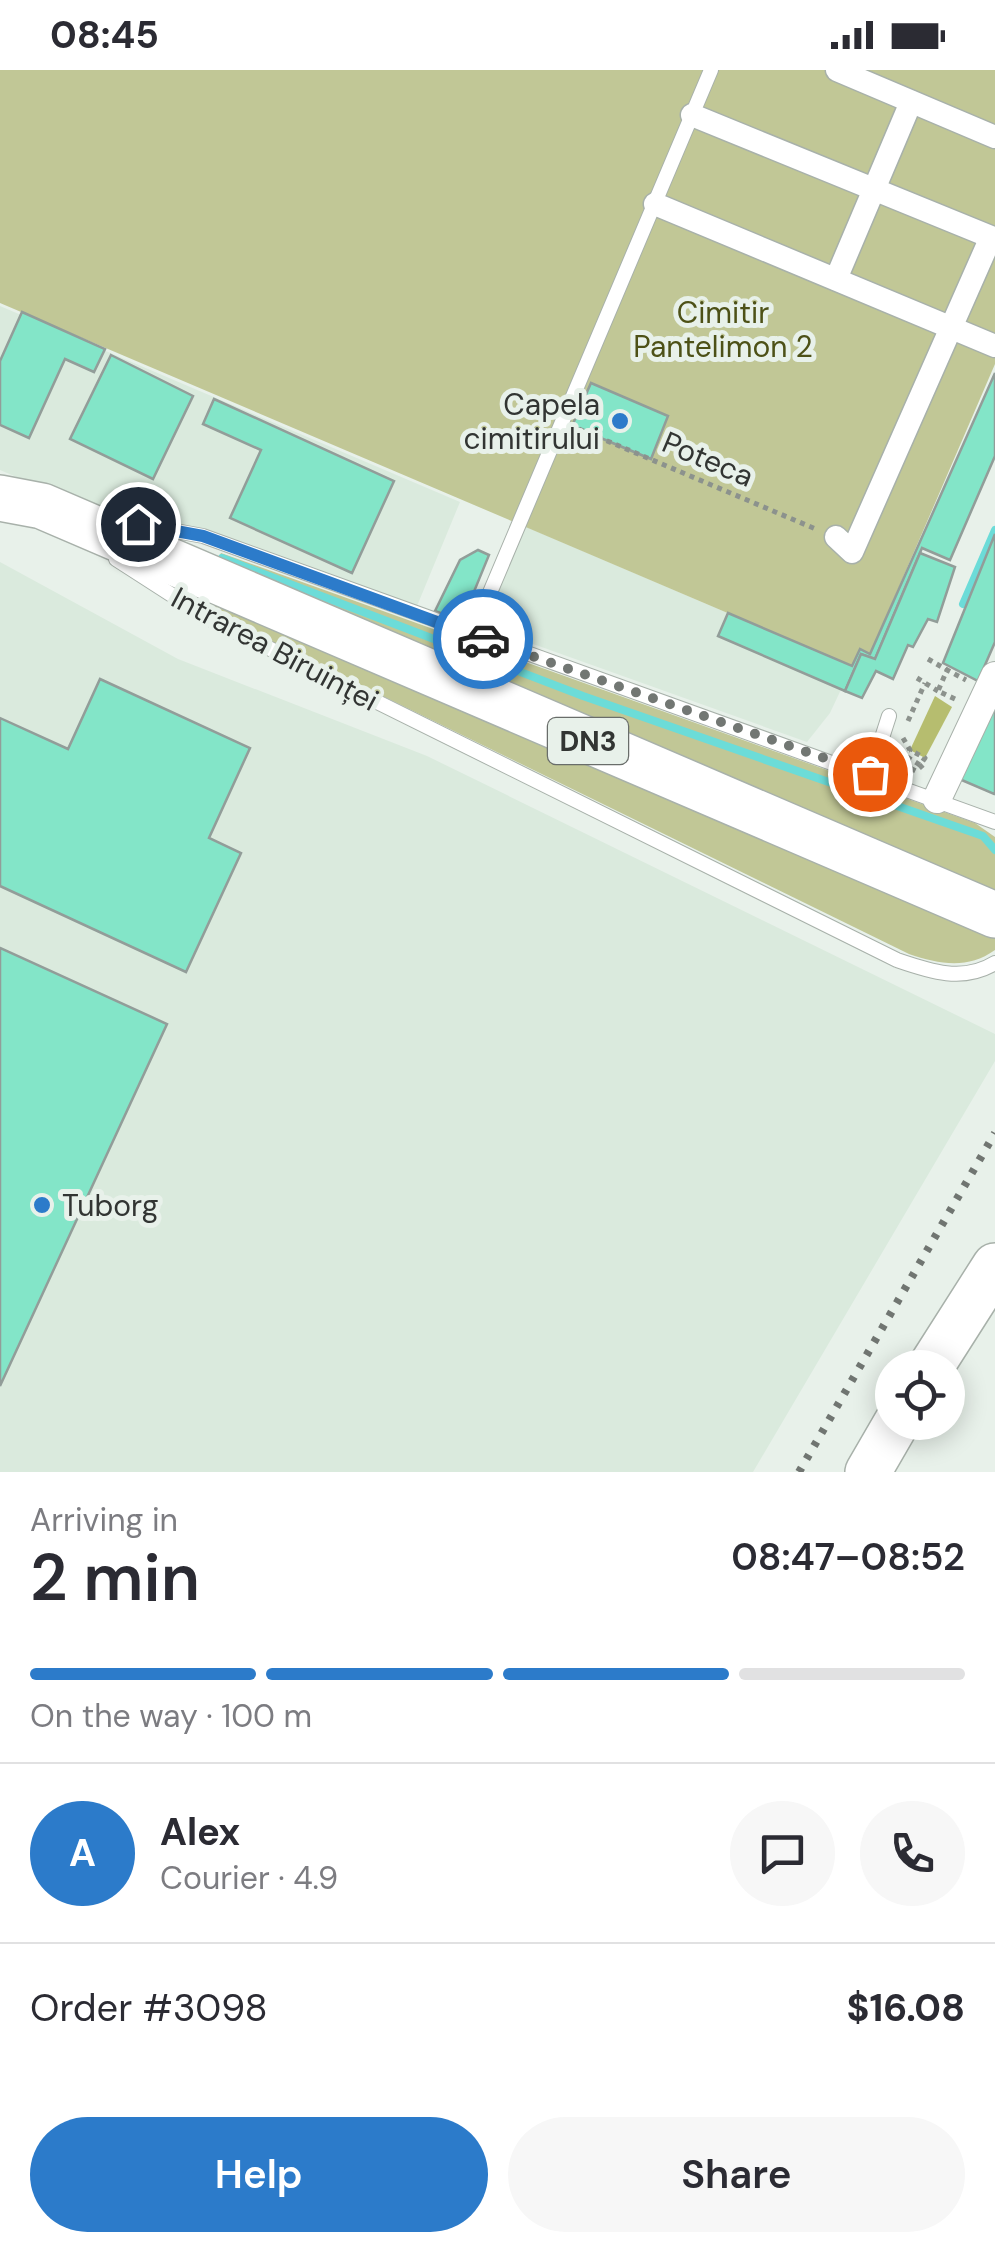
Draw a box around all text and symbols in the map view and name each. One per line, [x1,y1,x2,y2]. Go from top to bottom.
text: 08:45 [50,10,159,60]
park label: Cimitir Pantelimon 2 [633,293,813,366]
place label: Capela cimitirului [463,385,600,458]
marker: Capela cimitirului [609,410,631,432]
street label: Poteca [656,422,760,496]
pin [96,482,181,567]
icon: home [111,497,166,552]
street label: Intrarea Biruinței [165,578,385,720]
courier [433,589,533,689]
icon: car [456,612,511,667]
road number: DN3 [548,718,628,764]
pin [828,732,913,817]
icon: bag [843,747,898,802]
place label: Tuborg [62,1186,159,1225]
marker: Tuborg [31,1194,53,1216]
map controls [875,1350,965,1440]
button: locate [875,1350,965,1440]
text: Arriving in [30,1499,178,1541]
text: 08:47–08:52 [731,1532,965,1582]
text: 2 min [30,1536,200,1620]
text: On the way · 100 m [30,1695,312,1737]
button: chat [730,1801,835,1906]
button: phone [860,1801,965,1906]
text: Alex [160,1807,240,1857]
text: A [69,1828,96,1878]
text: Courier · 4.9 [160,1857,338,1899]
text: Order #3098 [30,1983,268,2033]
text: $16.08 [847,1983,965,2033]
button: Help [30,2117,488,2232]
button: Share [508,2117,965,2232]

